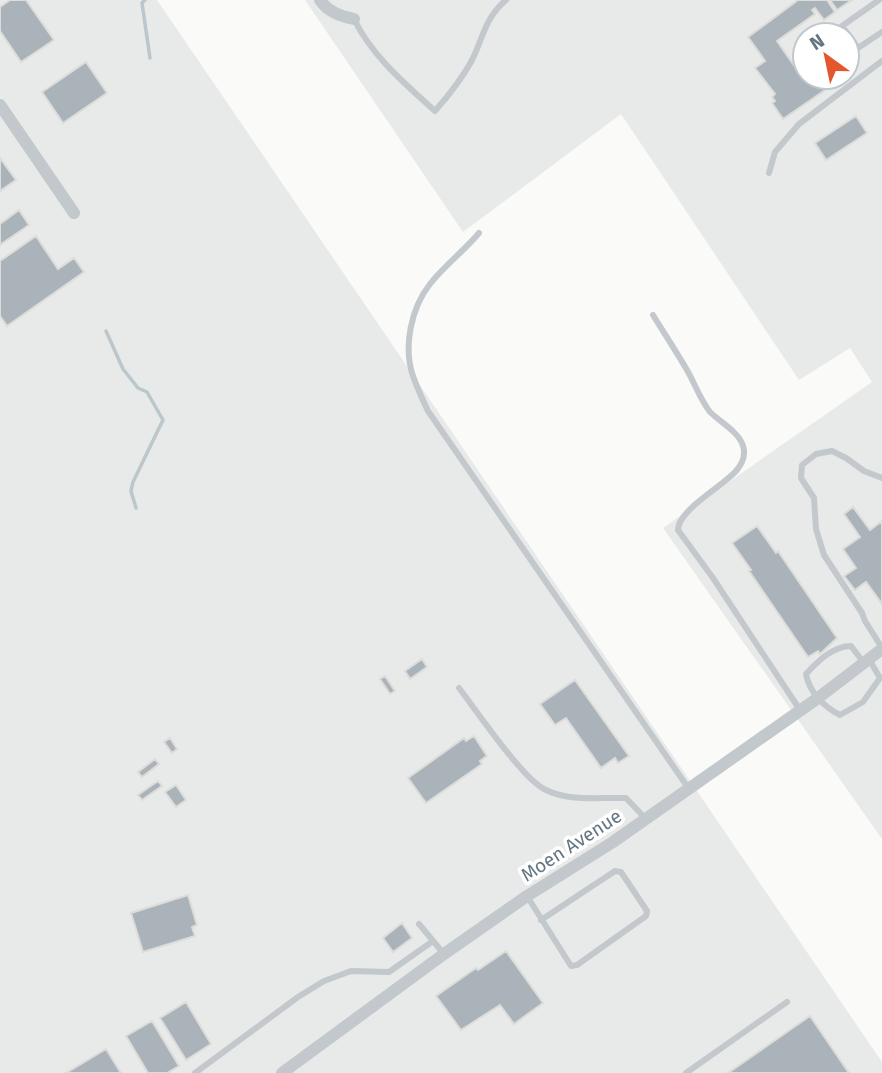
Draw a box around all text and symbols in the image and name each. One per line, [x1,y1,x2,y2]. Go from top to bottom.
north arrow [791,21,861,91]
text: N [805,29,829,55]
street label: Moen Avenue [517,804,626,887]

